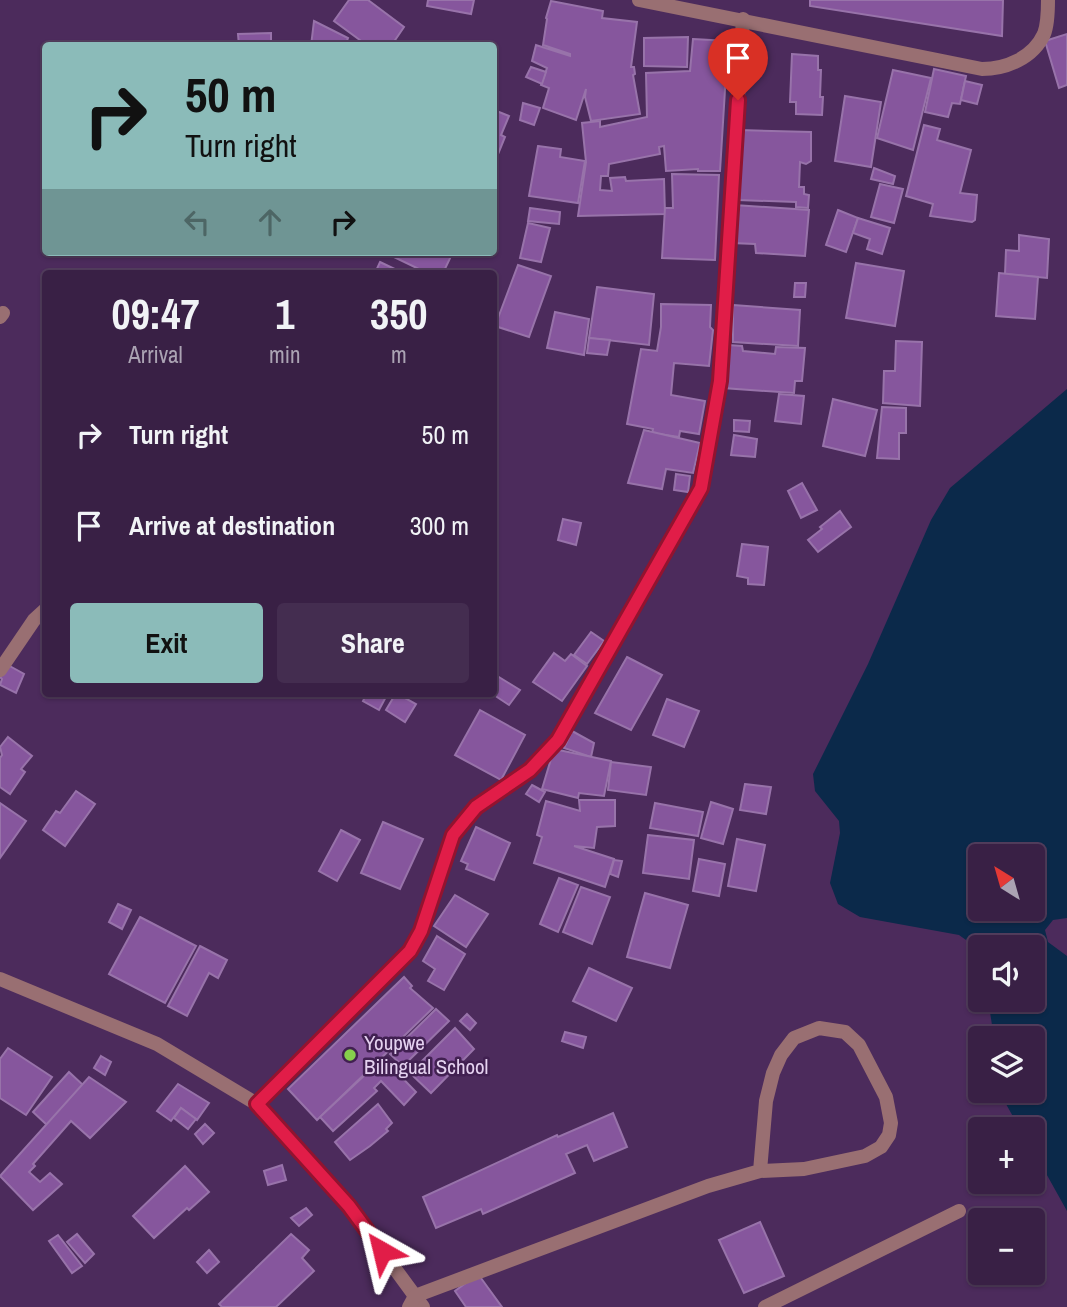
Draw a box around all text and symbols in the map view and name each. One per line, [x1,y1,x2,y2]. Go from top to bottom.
pin [708,28,768,100]
icon: arrive [719,39,757,77]
text: 50 m [185,61,277,127]
icon: right [70,70,161,161]
text: Turn right [185,124,297,167]
icon: left [178,203,216,241]
icon: ahead [251,203,289,241]
icon: right [324,203,362,241]
text: 09:47 [112,286,200,342]
text: 1 [275,286,294,342]
text: 350 [370,286,428,342]
text: Arrival [128,339,183,370]
text: min [269,339,301,370]
text: m [391,339,407,370]
icon: right [70,416,108,454]
text: Turn right [129,417,228,452]
text: 50 m [422,417,469,452]
icon: arrive [70,507,108,545]
text: Arrive at destination [129,508,335,543]
text: 300 m [410,508,469,543]
button: Exit [70,603,263,683]
button: Share [277,603,469,683]
north arrow [968,844,1045,920]
map controls [968,844,1045,1285]
button: sound [968,935,1045,1012]
button: layers [968,1026,1045,1103]
place label: Youpwe Bilingual School [364,1028,488,1081]
marker: Youpwe Bilingual School [342,1047,358,1063]
button: + [968,1117,1045,1194]
button: − [968,1208,1045,1285]
position arrow [345,1214,419,1288]

